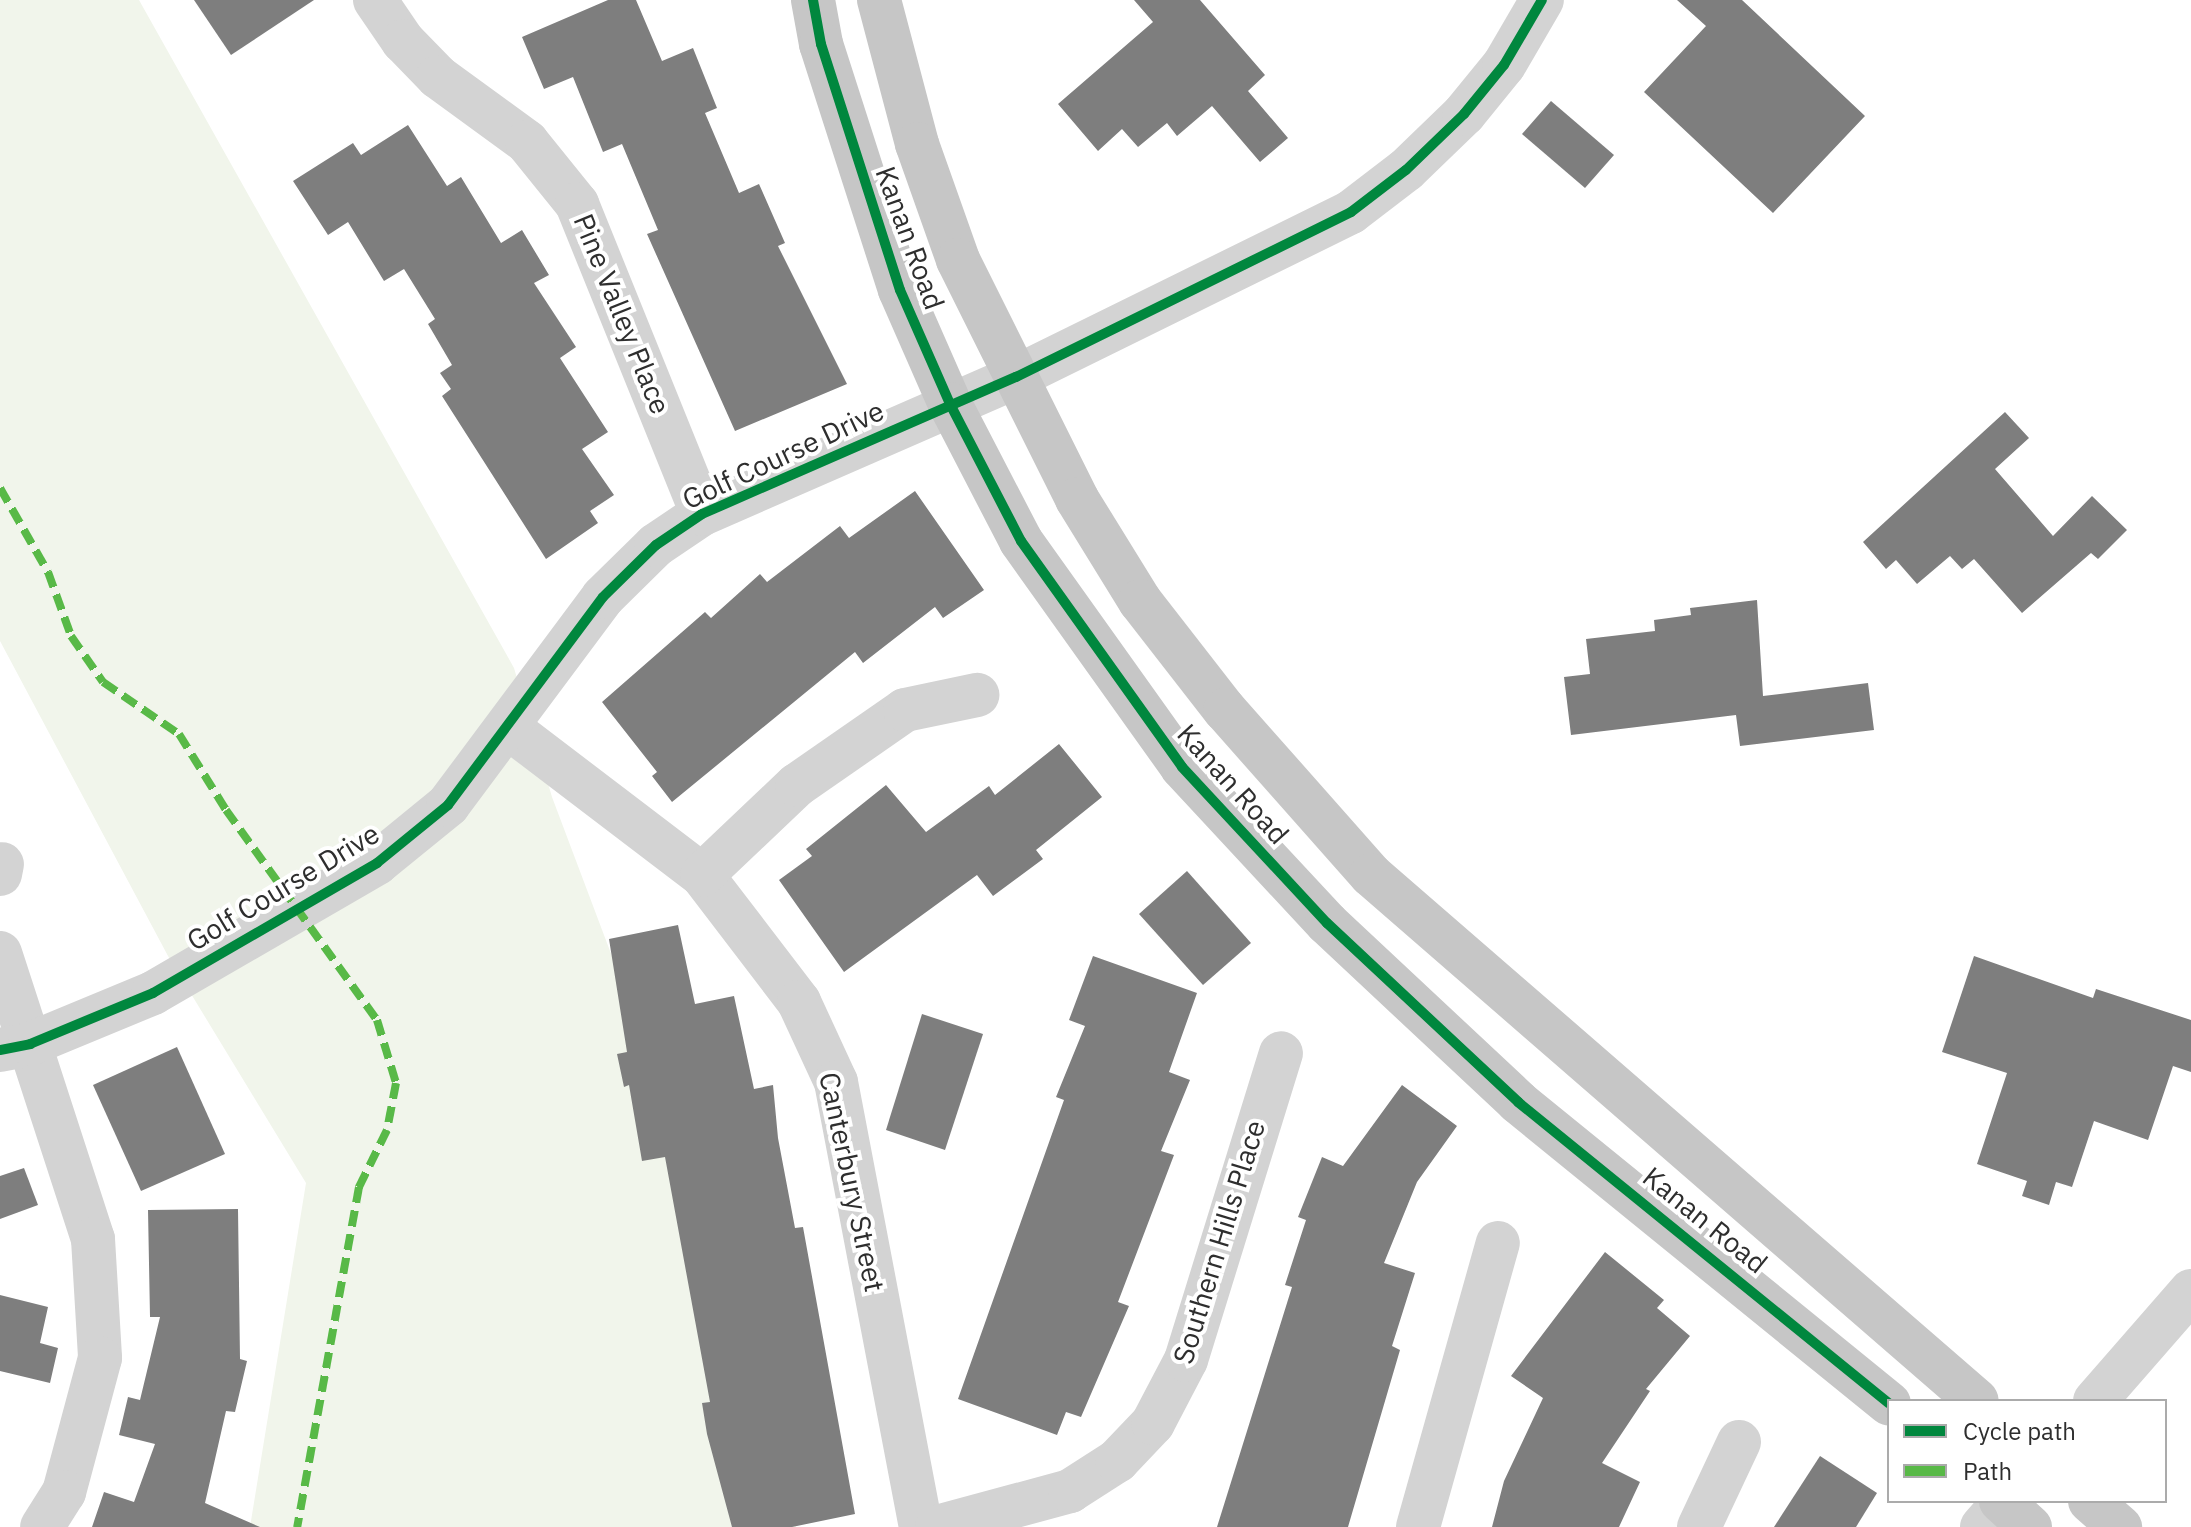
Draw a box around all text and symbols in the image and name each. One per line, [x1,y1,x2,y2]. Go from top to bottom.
street label: Kanan Road [869,162,951,314]
street label: Pine Valley Place [567,209,677,419]
street label: Golf Course Drive [677,394,889,516]
street label: Kanan Road [1170,717,1296,851]
street label: Golf Course Drive [181,816,385,958]
street label: Canterbury Street [812,1069,892,1295]
street label: Southern Hills Place [1166,1116,1272,1368]
street label: Kanan Road [1636,1160,1774,1280]
legend [1887,1399,2167,1503]
text: Cycle path [1963,1415,2076,1447]
text: Path [1963,1455,2012,1487]

